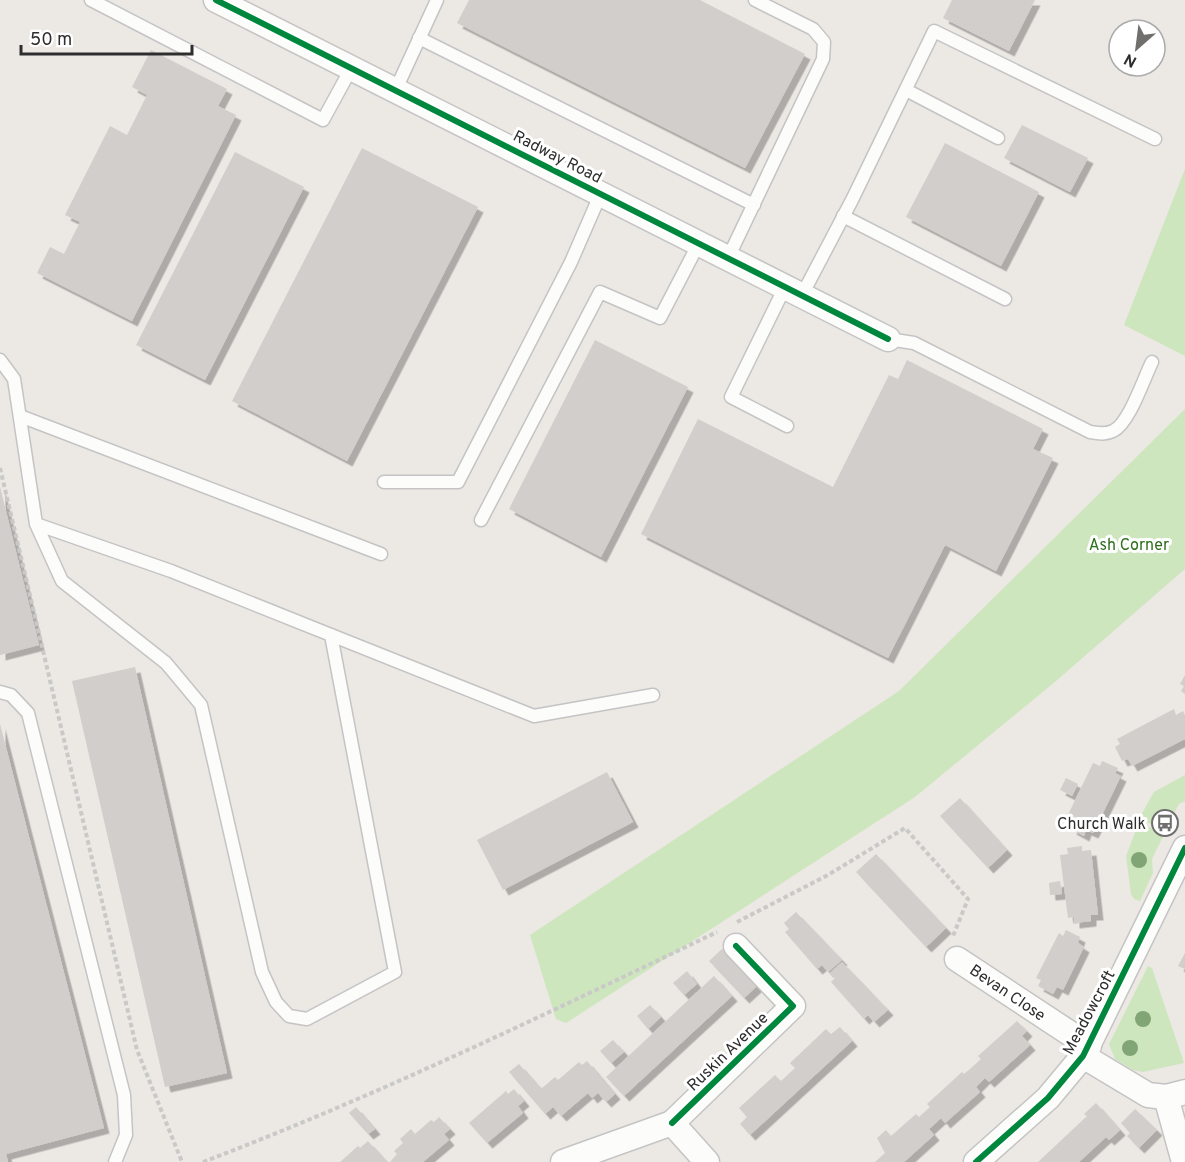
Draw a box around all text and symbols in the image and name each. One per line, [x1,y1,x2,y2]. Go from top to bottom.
scale bar [21,18,192,56]
north arrow [1107,18,1167,78]
text: 50 m [30,29,72,52]
text: N [1121,48,1141,71]
street label: Radway Road [509,127,605,189]
park label: Ash Corner [1089,536,1169,556]
bus stop icon: Church Walk [1150,808,1180,838]
place label: Church Walk [1057,815,1146,835]
street label: Bevan Close [965,961,1049,1026]
street label: Meadowcroft [1059,967,1120,1059]
street label: Ruskin Avenue [684,1009,773,1096]

